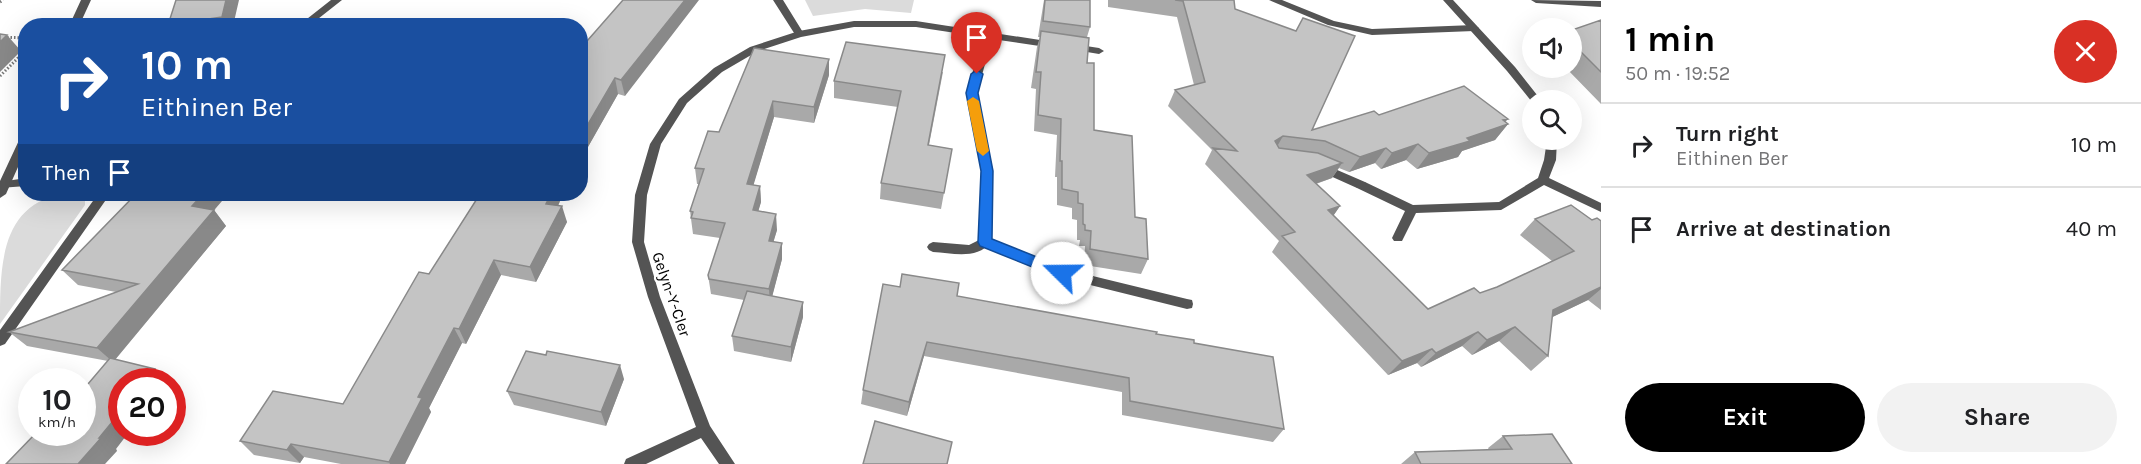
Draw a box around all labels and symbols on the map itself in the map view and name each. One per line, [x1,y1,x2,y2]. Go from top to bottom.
pin [951,12,1002,74]
position arrow [1030,241,1094,305]
street label: Gelyn-Y-Cler [648,249,695,339]
speed limit sign: 20 [108,368,186,446]

